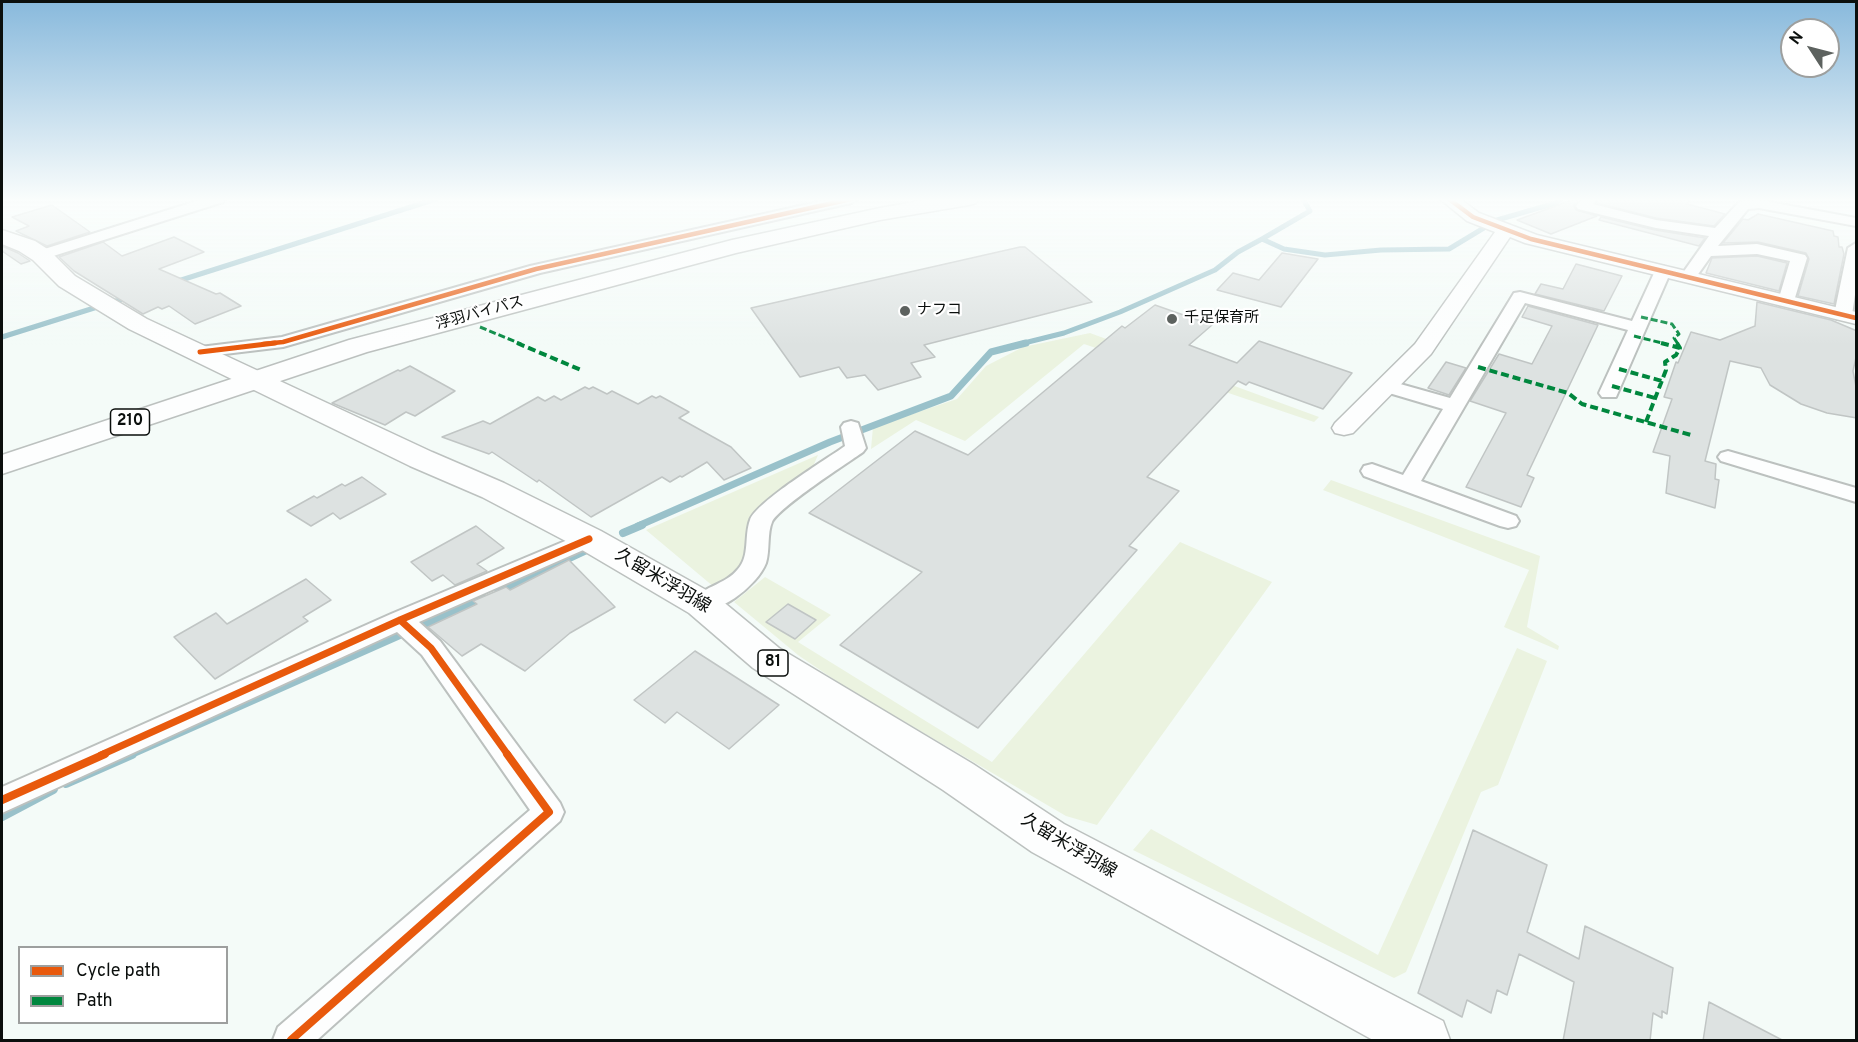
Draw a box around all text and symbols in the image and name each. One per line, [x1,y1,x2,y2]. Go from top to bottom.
north arrow [1780,18,1840,78]
text: N [1786,28,1809,49]
street label: 浮羽バイパス [434,294,526,334]
place label: ナフコ [917,302,962,320]
marker: ナフコ [898,304,912,318]
place label: 千足保育所 [1184,310,1259,328]
marker: 千足保育所 [1165,312,1179,326]
road number: 210 [110,409,150,435]
street label: 久留米浮羽線 [610,545,714,619]
road number: 81 [758,650,788,676]
street label: 久留米浮羽線 [1016,810,1120,884]
legend [18,946,228,1024]
text: Cycle path [76,960,161,983]
text: Path [76,990,113,1013]

